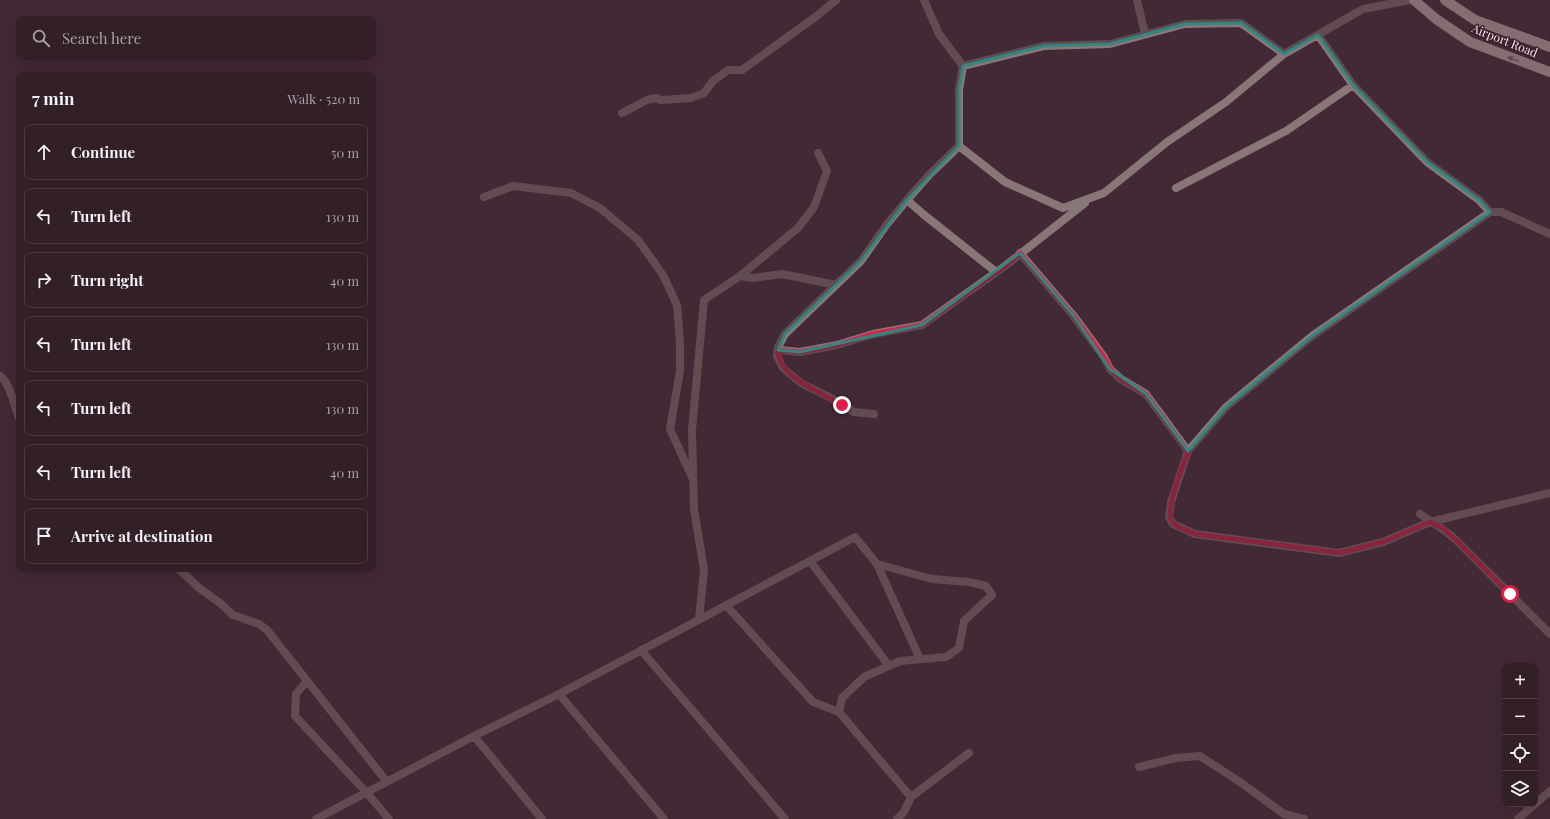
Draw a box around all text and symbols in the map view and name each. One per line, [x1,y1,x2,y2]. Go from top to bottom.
search box [16,16,376,60]
street label: Airport Road [1469,19,1540,60]
icon: search [30,27,52,49]
text: Search here [62,28,141,48]
one-way arrow [1507,55,1519,61]
text: 7 min [32,87,75,109]
text: Walk · 520 m [288,90,360,107]
icon: ahead [33,141,55,163]
text: Continue [71,142,135,162]
text: 50 m [331,144,359,161]
icon: left [33,205,55,227]
text: Turn left [71,206,132,226]
text: 130 m [326,208,359,225]
icon: right [33,269,55,291]
text: Turn right [71,270,144,290]
text: 40 m [330,272,359,289]
icon: left [33,333,55,355]
text: Turn left [71,334,132,354]
text: 130 m [326,336,359,353]
route end [833,396,851,414]
icon: left [33,397,55,419]
text: Turn left [71,398,132,418]
text: 130 m [326,400,359,417]
icon: left [33,461,55,483]
text: Turn left [71,462,132,482]
text: 40 m [330,464,359,481]
icon: arrive [33,525,55,547]
text: Arrive at destination [71,526,213,546]
route start [1501,585,1519,603]
map controls [1502,663,1538,807]
button: + [1502,663,1538,699]
button: − [1502,699,1538,735]
button: locate [1502,735,1538,771]
button: layers [1502,771,1538,807]

